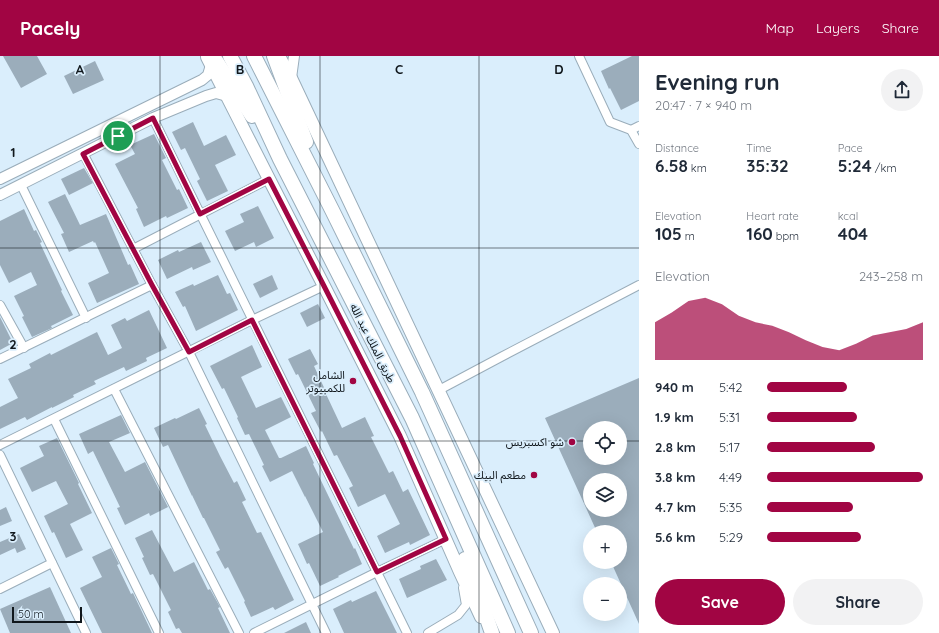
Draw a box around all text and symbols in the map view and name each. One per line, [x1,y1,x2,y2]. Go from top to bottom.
text: Pacely [20,16,80,40]
text: Map [765,19,794,37]
text: Layers [816,19,860,37]
text: Share [882,19,919,37]
text: A [76,61,85,77]
text: B [236,61,244,77]
text: C [395,61,403,77]
text: D [554,61,564,77]
text: Evening run [655,68,780,96]
button: share [881,69,923,111]
text: 20:47 · 7 × 940 m [655,97,752,113]
pin [101,119,135,153]
icon: arrive [107,125,129,147]
text: Distance [655,141,699,155]
text: Time [746,141,772,155]
text: Pace [838,141,863,155]
text: 1 [10,144,16,160]
text: 6.58 [655,155,688,176]
text: 35:32 [746,155,789,176]
text: 5:24 [838,155,872,176]
text: km [688,161,707,175]
text: /km [872,161,896,175]
text: Elevation [655,209,701,223]
text: Heart rate [746,209,799,223]
text: kcal [838,209,858,223]
text: 105 [655,223,682,244]
text: 160 [746,223,773,244]
text: 404 [838,223,868,244]
text: m [682,229,695,243]
text: bpm [773,229,799,243]
text: Elevation [655,268,710,284]
text: 243–258 m [859,268,923,284]
street label: طريق الملك عبد الله [347,301,399,385]
text: 2 [9,336,17,352]
place label: الشامل للكمبيوتر [305,368,345,395]
marker: الشامل للكمبيوتر [348,376,358,386]
text: 940 m [655,379,694,395]
text: 5:42 [719,379,743,395]
text: 1.9 km [655,409,694,425]
text: 5:31 [719,409,740,425]
map controls [583,421,627,621]
button: locate [583,421,627,465]
place label: شو اكسبريس [506,435,564,449]
marker: شو اكسبريس [567,437,577,447]
text: 2.8 km [655,439,696,455]
text: 5:17 [719,439,740,455]
place label: مطعم البيك [474,468,526,484]
text: 3.8 km [655,469,695,485]
text: 4:49 [719,469,742,485]
marker: مطعم البيك [529,470,539,480]
button: layers [583,473,627,517]
text: 4.7 km [655,499,696,515]
text: 5:35 [719,499,742,515]
button: + [583,525,627,569]
text: 3 [10,528,17,544]
text: 5.6 km [655,529,695,545]
text: 5:29 [719,529,743,545]
button: − [583,577,627,621]
button: Save [655,579,785,625]
button: Share [793,579,923,625]
scale bar [12,605,82,624]
text: 50 m [18,607,44,621]

